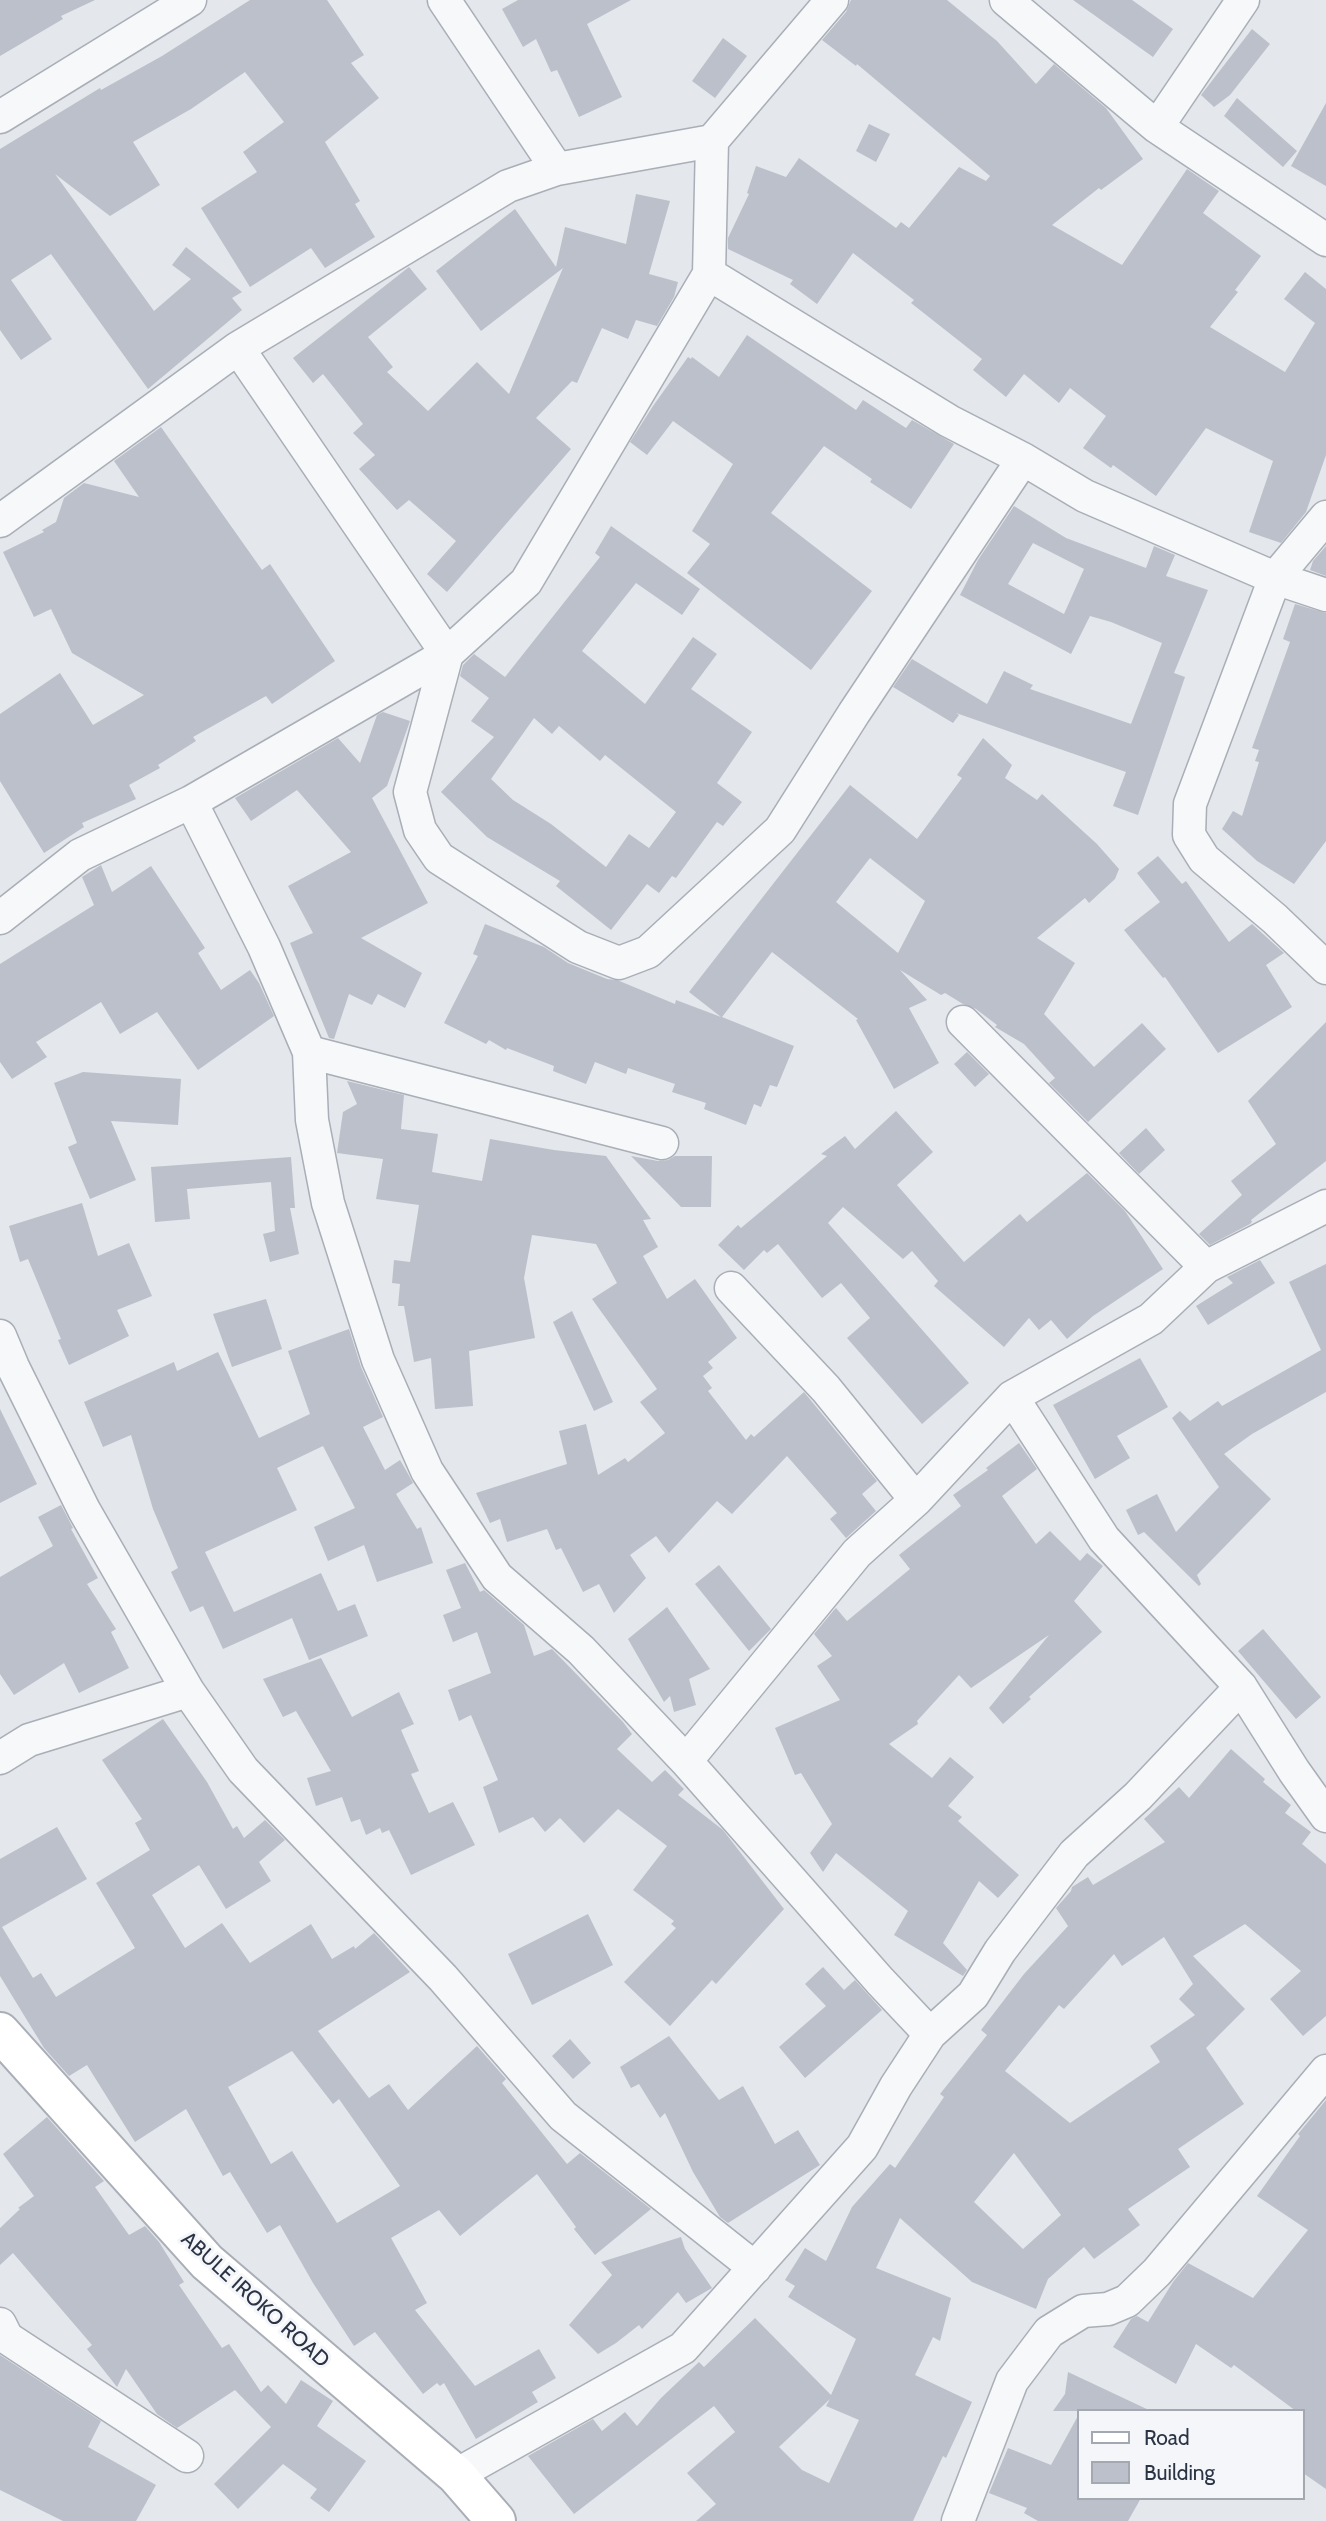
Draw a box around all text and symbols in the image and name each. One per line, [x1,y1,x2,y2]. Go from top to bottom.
street label: ABULE IROKO ROAD [176,2227,334,2373]
legend [1078,2409,1305,2500]
text: Road [1144,2425,1190,2450]
text: Building [1144,2460,1215,2485]

